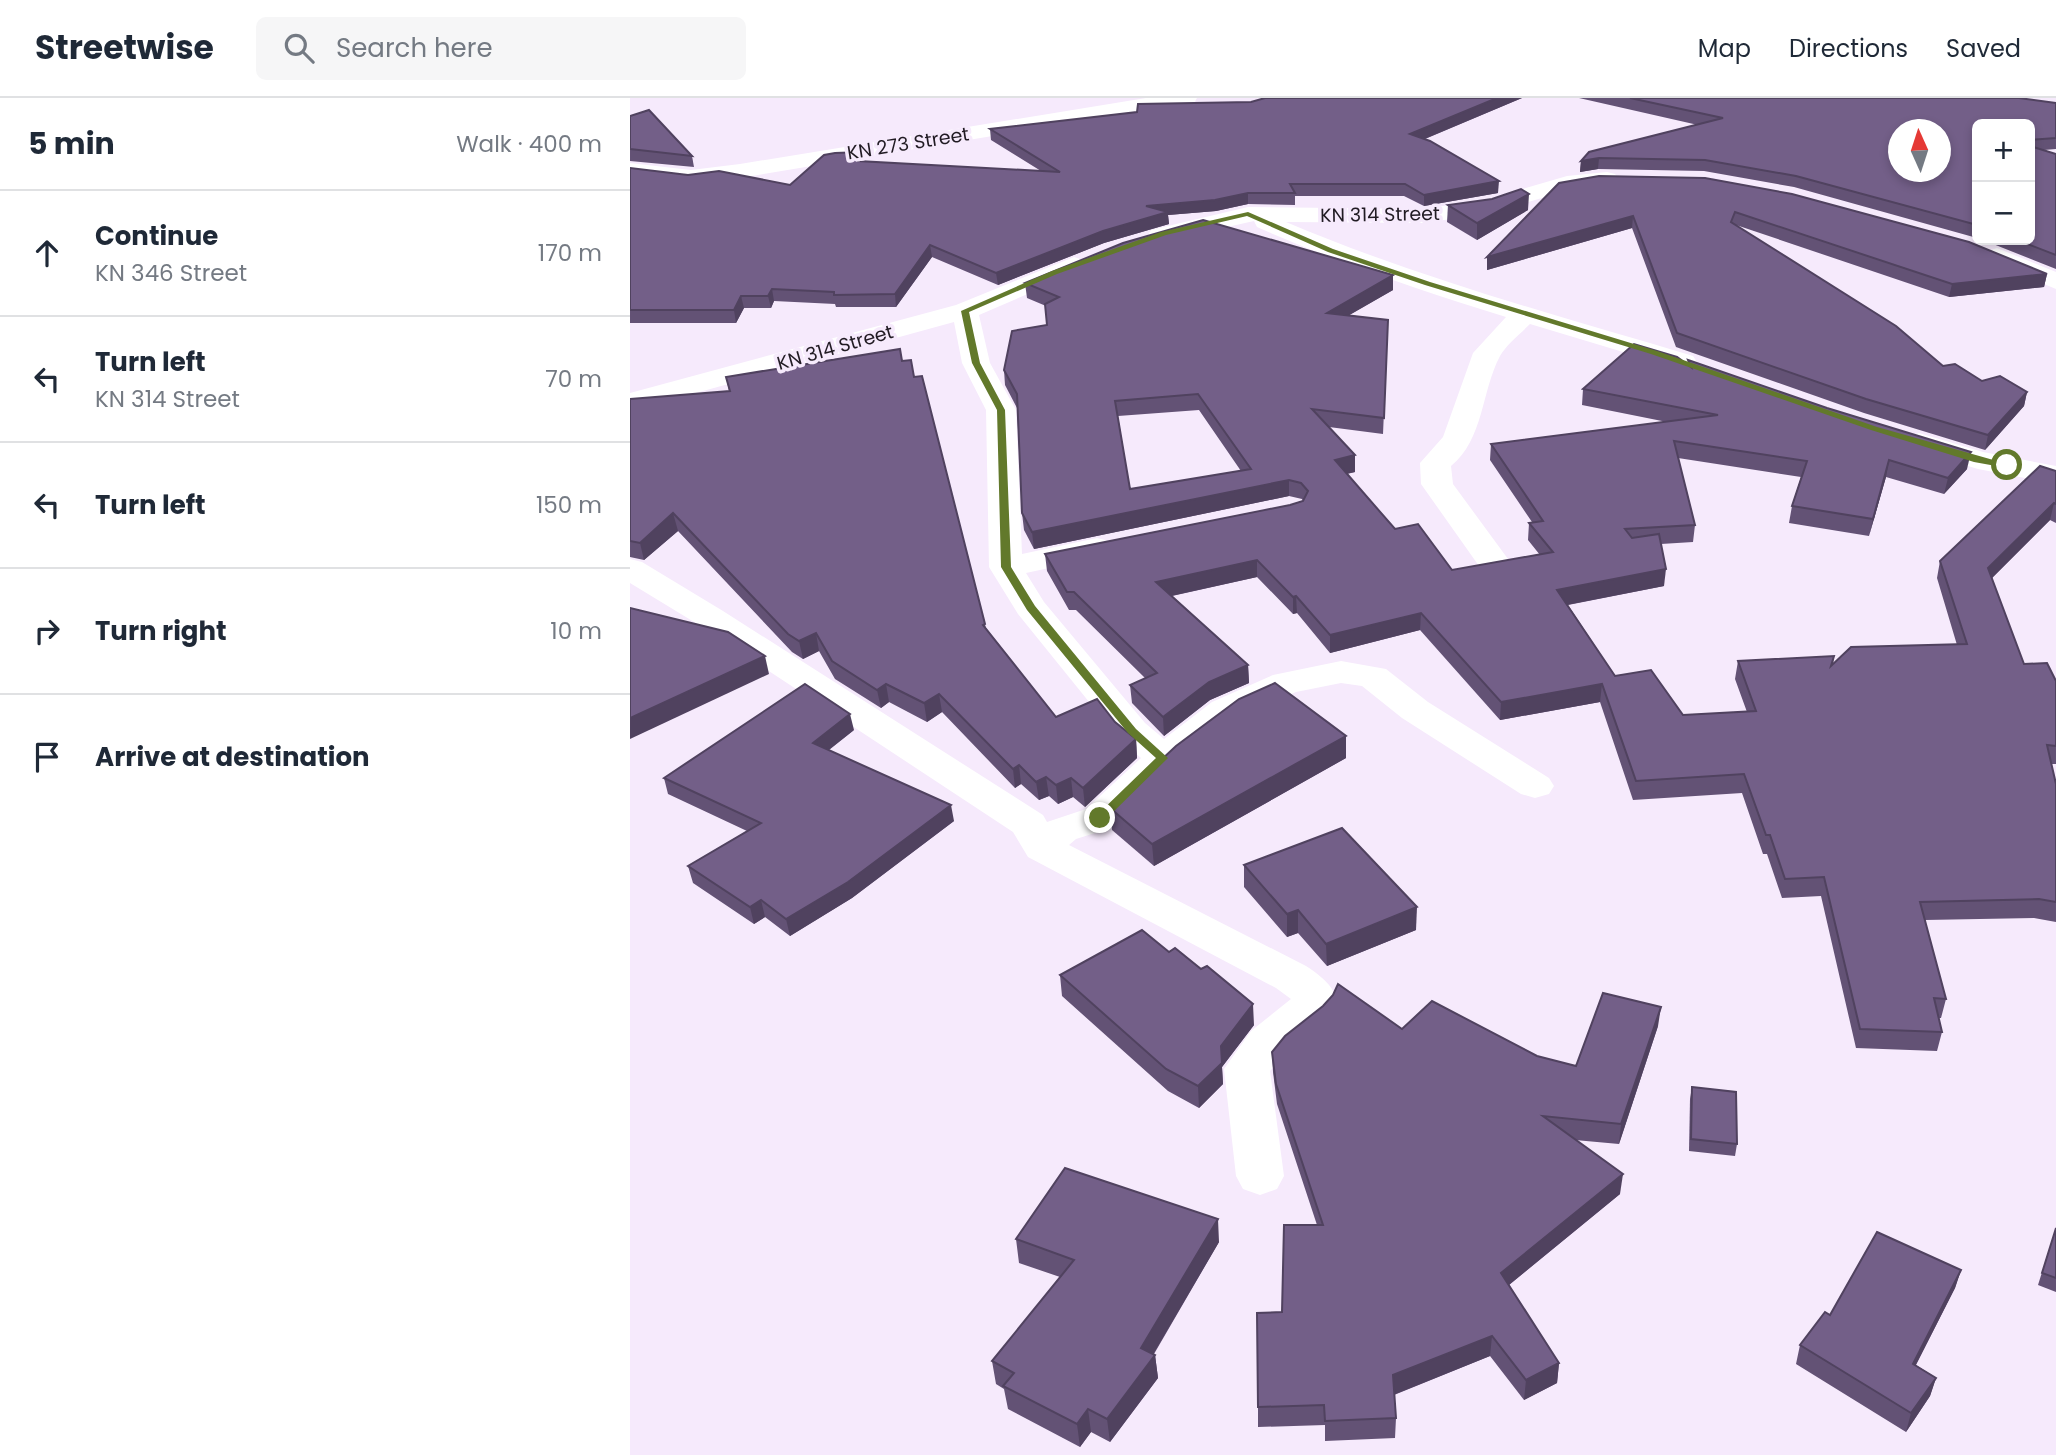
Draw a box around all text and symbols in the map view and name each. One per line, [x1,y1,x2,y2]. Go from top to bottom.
search box [256,17,746,80]
text: Streetwise [35,24,214,71]
icon: search [280,29,318,67]
text: Search here [336,30,493,66]
text: Map [1698,32,1751,65]
text: Directions [1789,32,1908,65]
text: Saved [1946,32,2021,65]
north arrow [1888,119,1951,182]
map controls [1972,119,2035,245]
button: + [1972,119,2035,182]
street label: KN 273 Street [845,121,971,166]
text: 5 min [28,122,115,165]
text: Walk · 400 m [456,128,602,160]
button: − [1972,182,2035,245]
street label: KN 314 Street [1320,200,1440,229]
text: Continue [95,218,218,254]
icon: ahead [28,234,66,272]
text: 170 m [538,237,602,269]
text: KN 346 Street [95,257,247,289]
street label: KN 314 Street [774,318,896,377]
text: Turn left [95,344,206,380]
icon: left [28,360,66,398]
text: 70 m [545,363,602,395]
text: KN 314 Street [95,383,240,415]
route start [1991,449,2022,480]
icon: left [28,486,66,524]
text: Turn left [95,487,206,523]
text: 150 m [536,489,602,521]
icon: right [28,612,66,650]
text: Turn right [95,613,227,649]
text: 10 m [550,615,602,647]
icon: arrive [28,738,66,776]
text: Arrive at destination [95,739,370,775]
route end [1084,802,1115,833]

